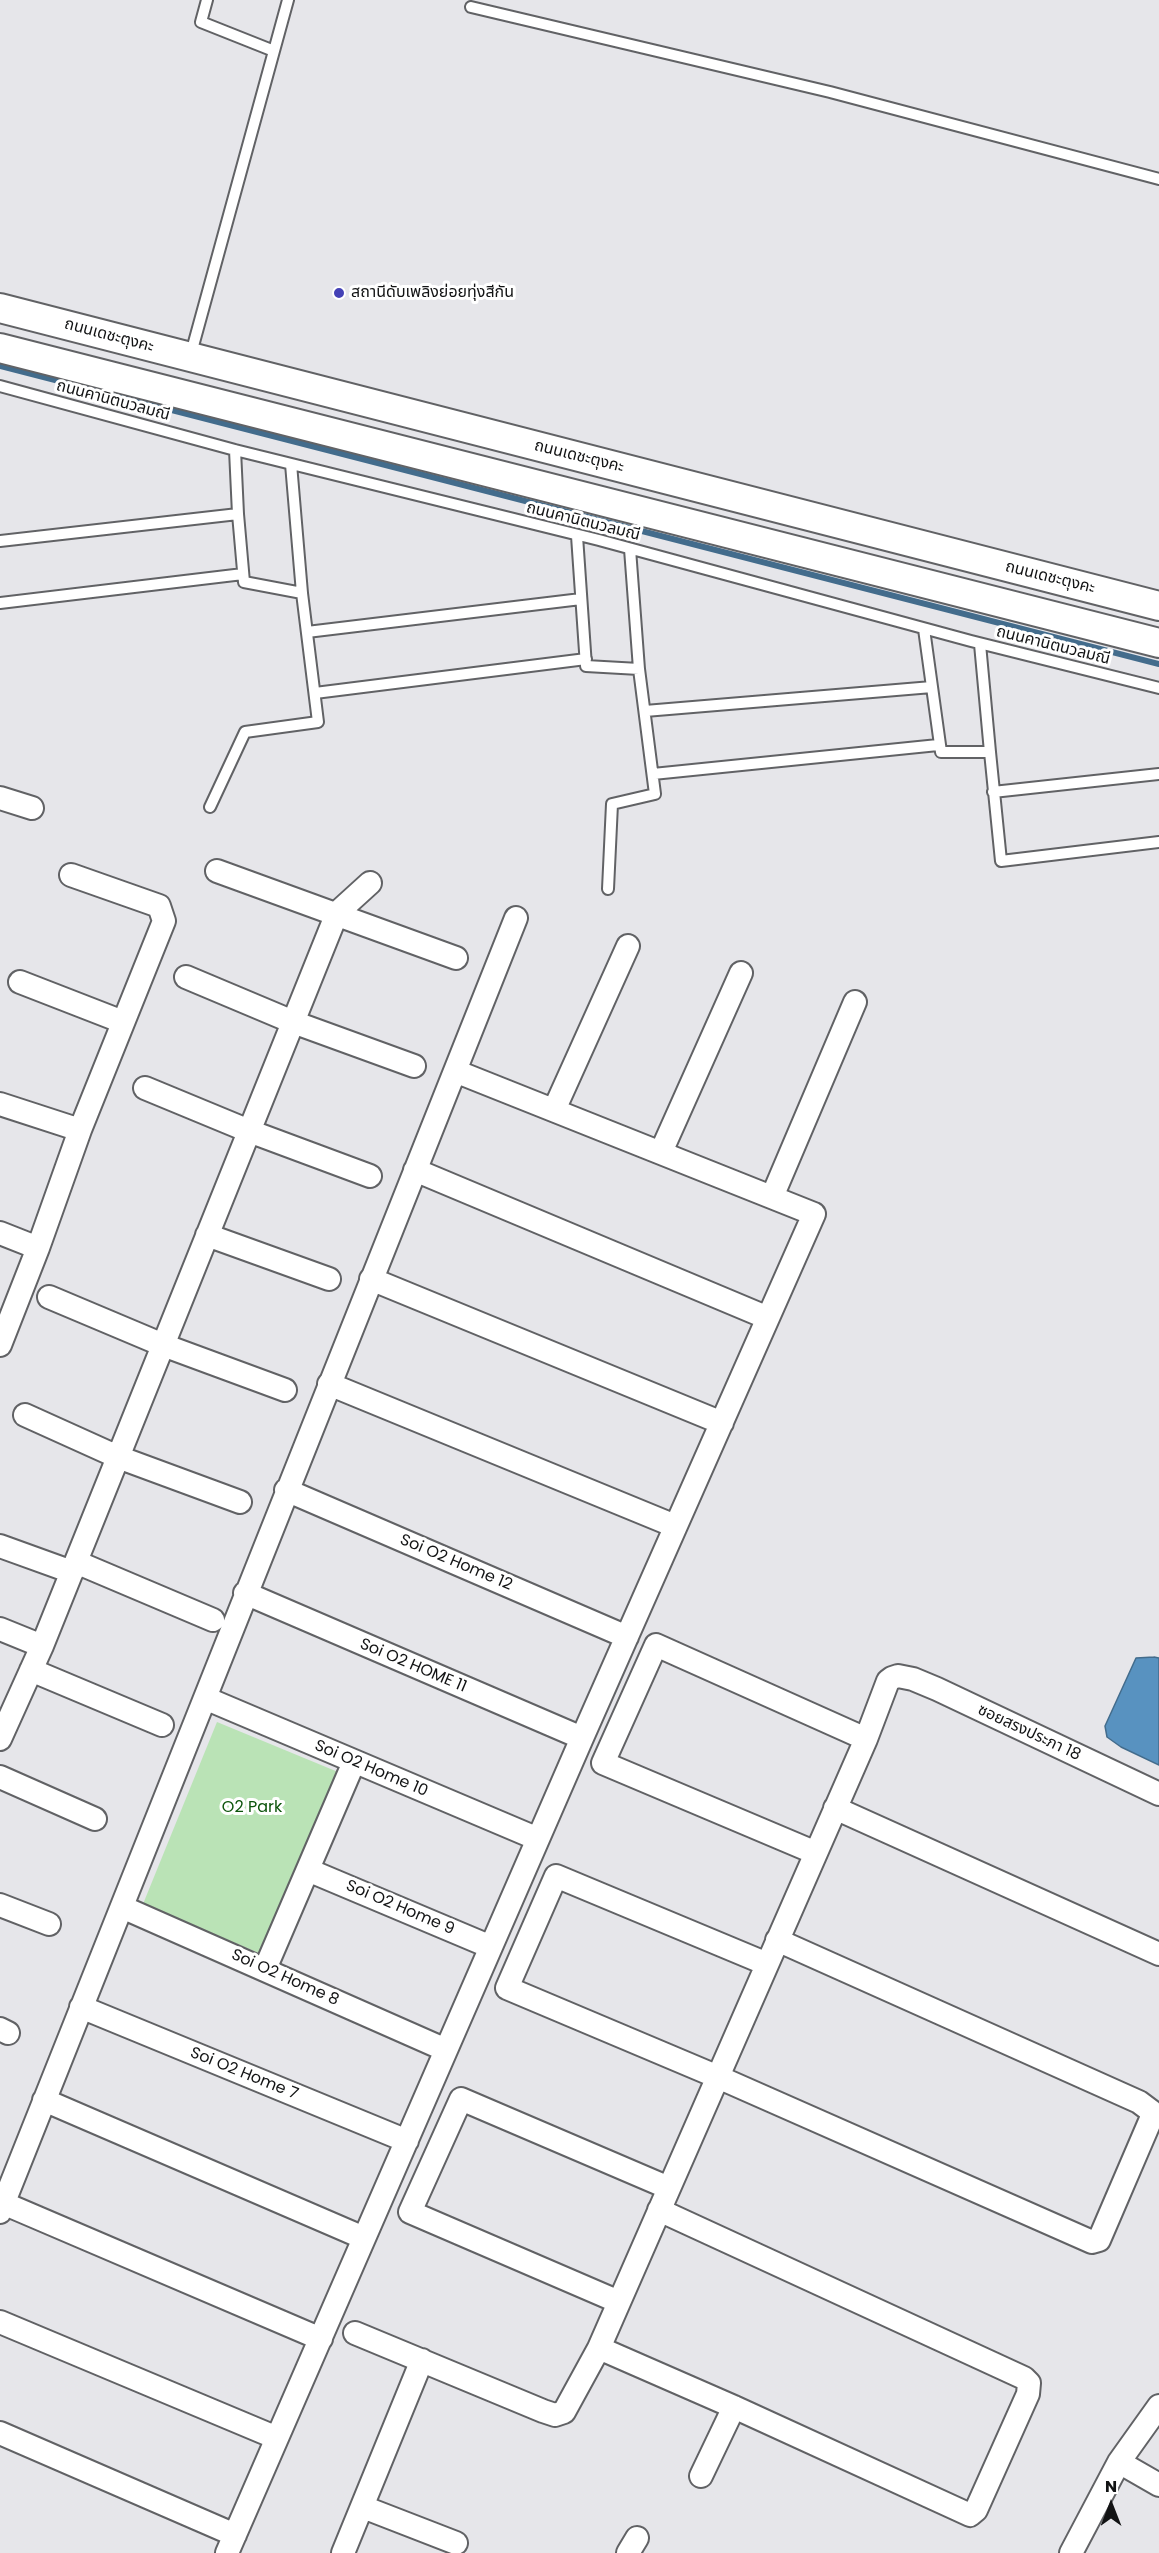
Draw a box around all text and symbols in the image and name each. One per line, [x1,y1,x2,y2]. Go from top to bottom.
place label: สถานีดับเพลิงย่อยทุ่งสีกัน [351,283,514,303]
marker: สถานีดับเพลิงย่อยทุ่งสีกัน [332,286,346,300]
street label: ถนนเดชะตุงคะ [62,315,156,357]
street label: ถนนคานิตนวลมณี [54,377,172,425]
street label: ถนนเดชะตุงคะ [532,437,626,477]
street label: ถนนคานิตนวลมณี [524,499,642,545]
street label: ถนนเดชะตุงคะ [1003,558,1097,598]
street label: ถนนคานิตนวลมณี [994,623,1112,669]
street label: Soi O2 Home 12 [397,1531,515,1595]
street label: Soi O2 HOME 11 [357,1635,469,1697]
street label: ซอยสรงประภา 18 [974,1701,1084,1765]
street label: Soi O2 Home 10 [312,1737,430,1801]
park label: O2 Park [222,1798,282,1818]
street label: Soi O2 Home 9 [343,1877,457,1939]
street label: Soi O2 Home 8 [228,1946,342,2010]
street label: Soi O2 Home 7 [187,2044,301,2104]
north arrow [1081,2475,1141,2535]
text: N [1105,2475,1117,2498]

